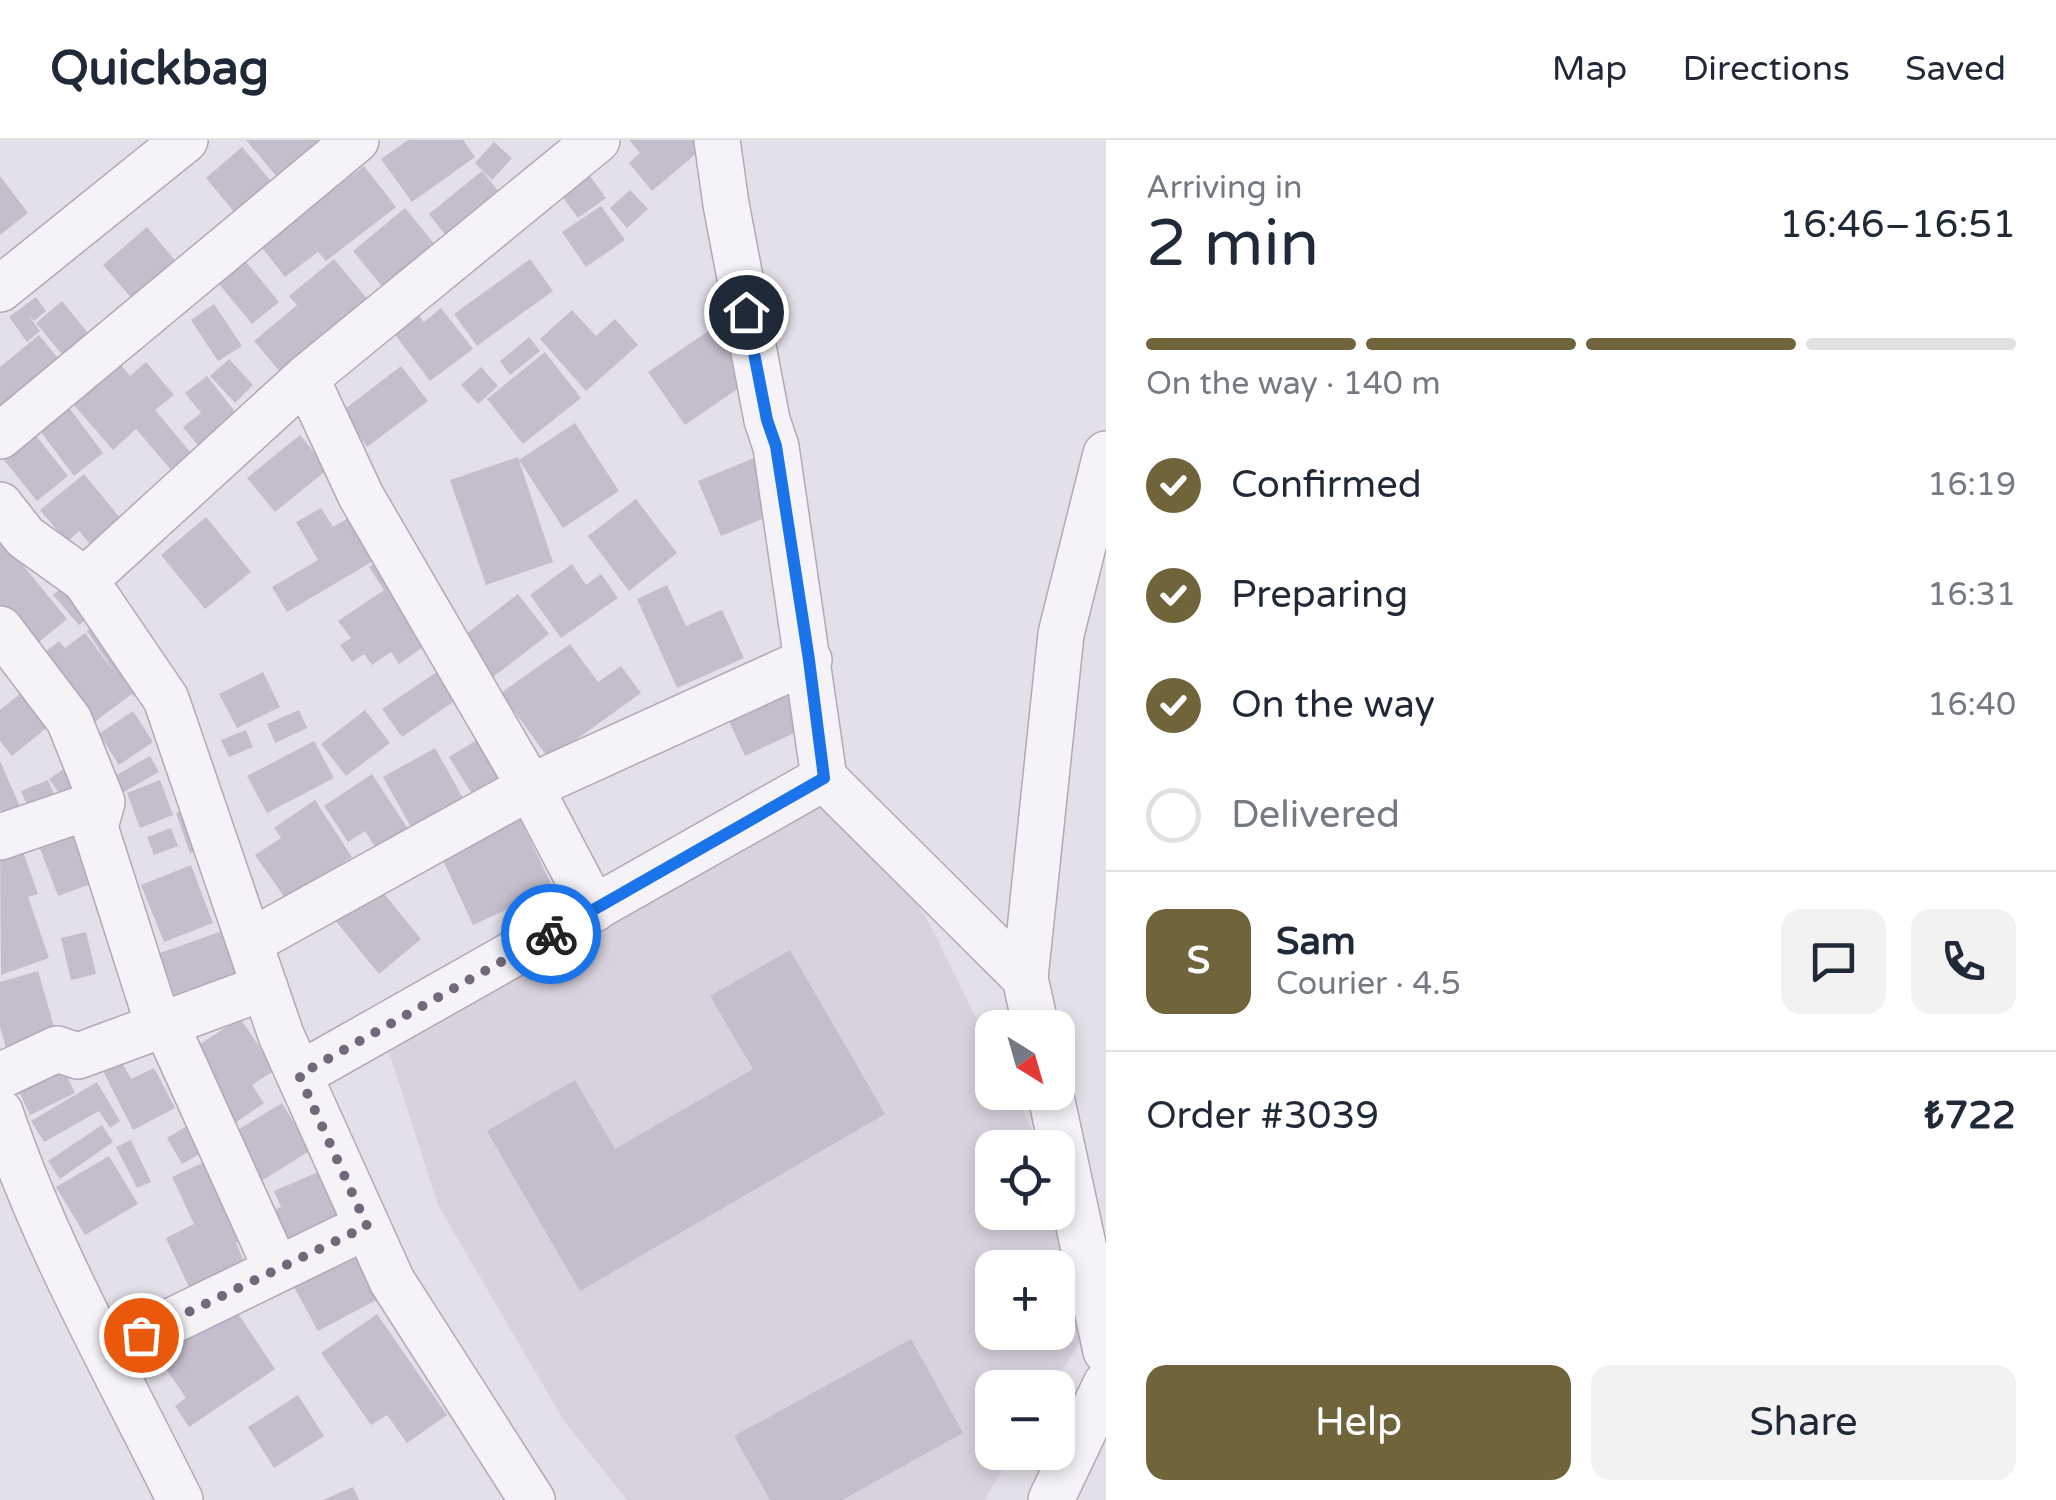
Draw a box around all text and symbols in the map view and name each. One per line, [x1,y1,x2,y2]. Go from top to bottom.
text: Quickbag [50,40,269,98]
text: Map [1552,48,1627,90]
text: Directions [1682,48,1850,90]
text: Saved [1905,48,2006,90]
text: Arriving in [1146,169,1303,207]
text: 16:46–16:51 [1779,202,2016,248]
text: 2 min [1146,205,1319,284]
pin [704,270,789,355]
icon: home [719,285,774,340]
text: On the way · 140 m [1146,365,1441,403]
icon: check [1146,458,1201,513]
text: Confirmed [1231,462,1422,508]
text: 16:19 [1927,466,2016,504]
icon: check [1146,568,1201,623]
text: Preparing [1231,572,1408,618]
text: 16:31 [1927,576,2016,614]
icon: check [1146,678,1201,733]
text: On the way [1231,682,1435,728]
text: 16:40 [1927,686,2016,724]
text: Delivered [1231,792,1400,838]
courier [501,884,601,984]
icon: bike [524,907,579,962]
button: chat [1781,909,1886,1014]
button: phone [1911,909,2016,1014]
text: Sam [1276,919,1356,965]
text: S [1187,938,1210,984]
text: Courier · 4.5 [1276,965,1461,1003]
north arrow [975,1010,1075,1110]
map controls [975,1010,1075,1470]
text: Order #3039 [1146,1093,1379,1139]
text: ₺722 [1924,1093,2016,1139]
button: locate [975,1130,1075,1230]
button: + [975,1250,1075,1350]
pin [99,1293,184,1378]
icon: bag [114,1308,169,1363]
button: Help [1146,1365,1571,1480]
button: Share [1591,1365,2016,1480]
button: − [975,1370,1075,1470]

